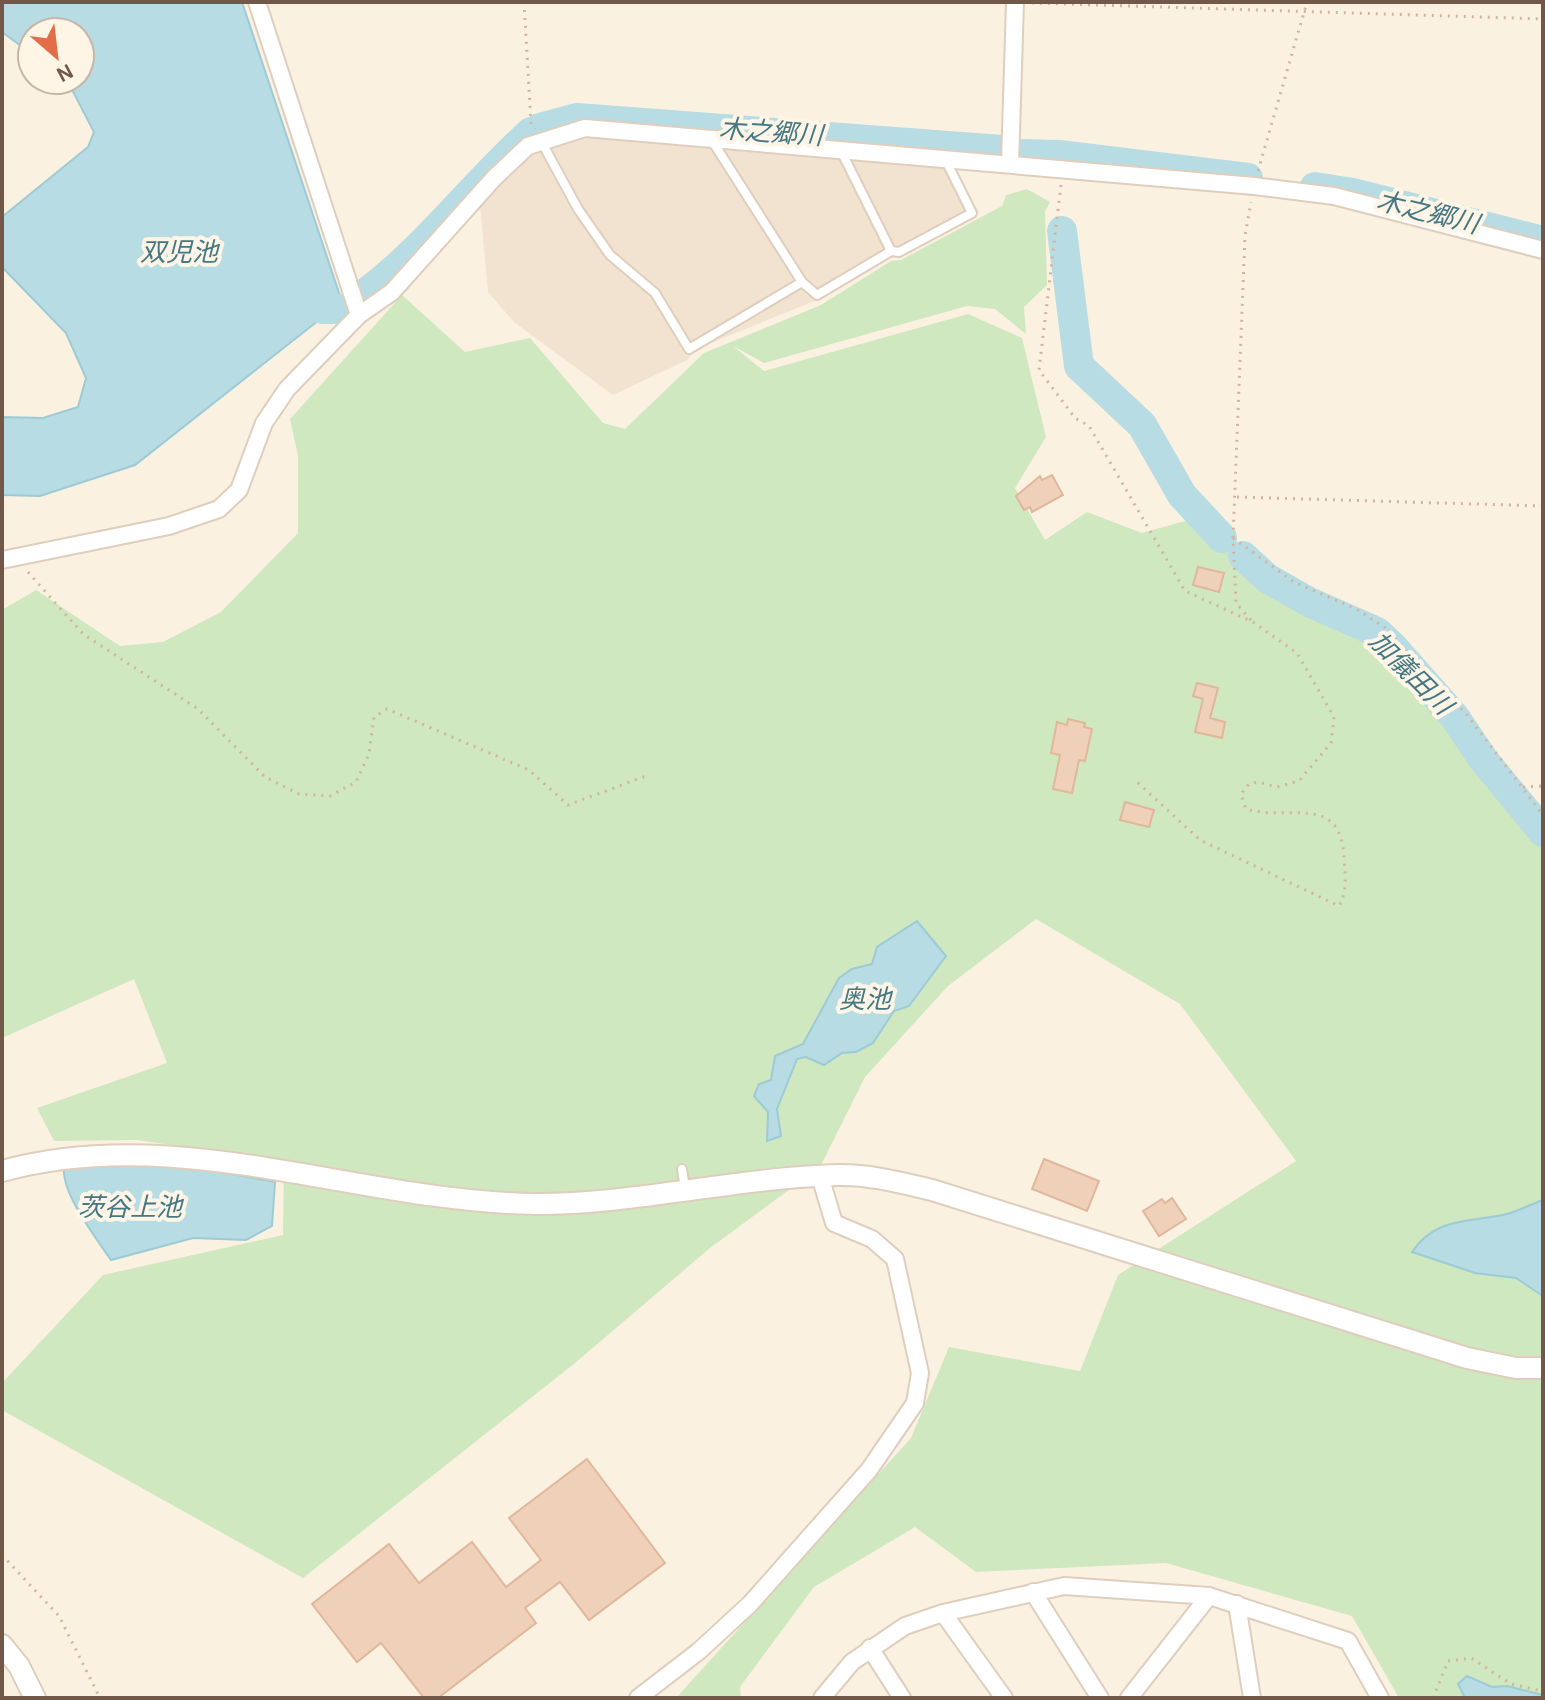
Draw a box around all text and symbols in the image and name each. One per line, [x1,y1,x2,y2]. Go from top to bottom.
north arrow [16,16,96,96]
text: N [52,58,78,88]
water label: 木之郷川 [718,113,827,152]
water label: 木之郷川 [1374,185,1485,241]
water label: 双児池 [140,237,221,268]
water label: 加儀田川 [1363,626,1460,723]
water label: 奥池 [839,984,894,1015]
water label: 茨谷上池 [78,1192,185,1223]

